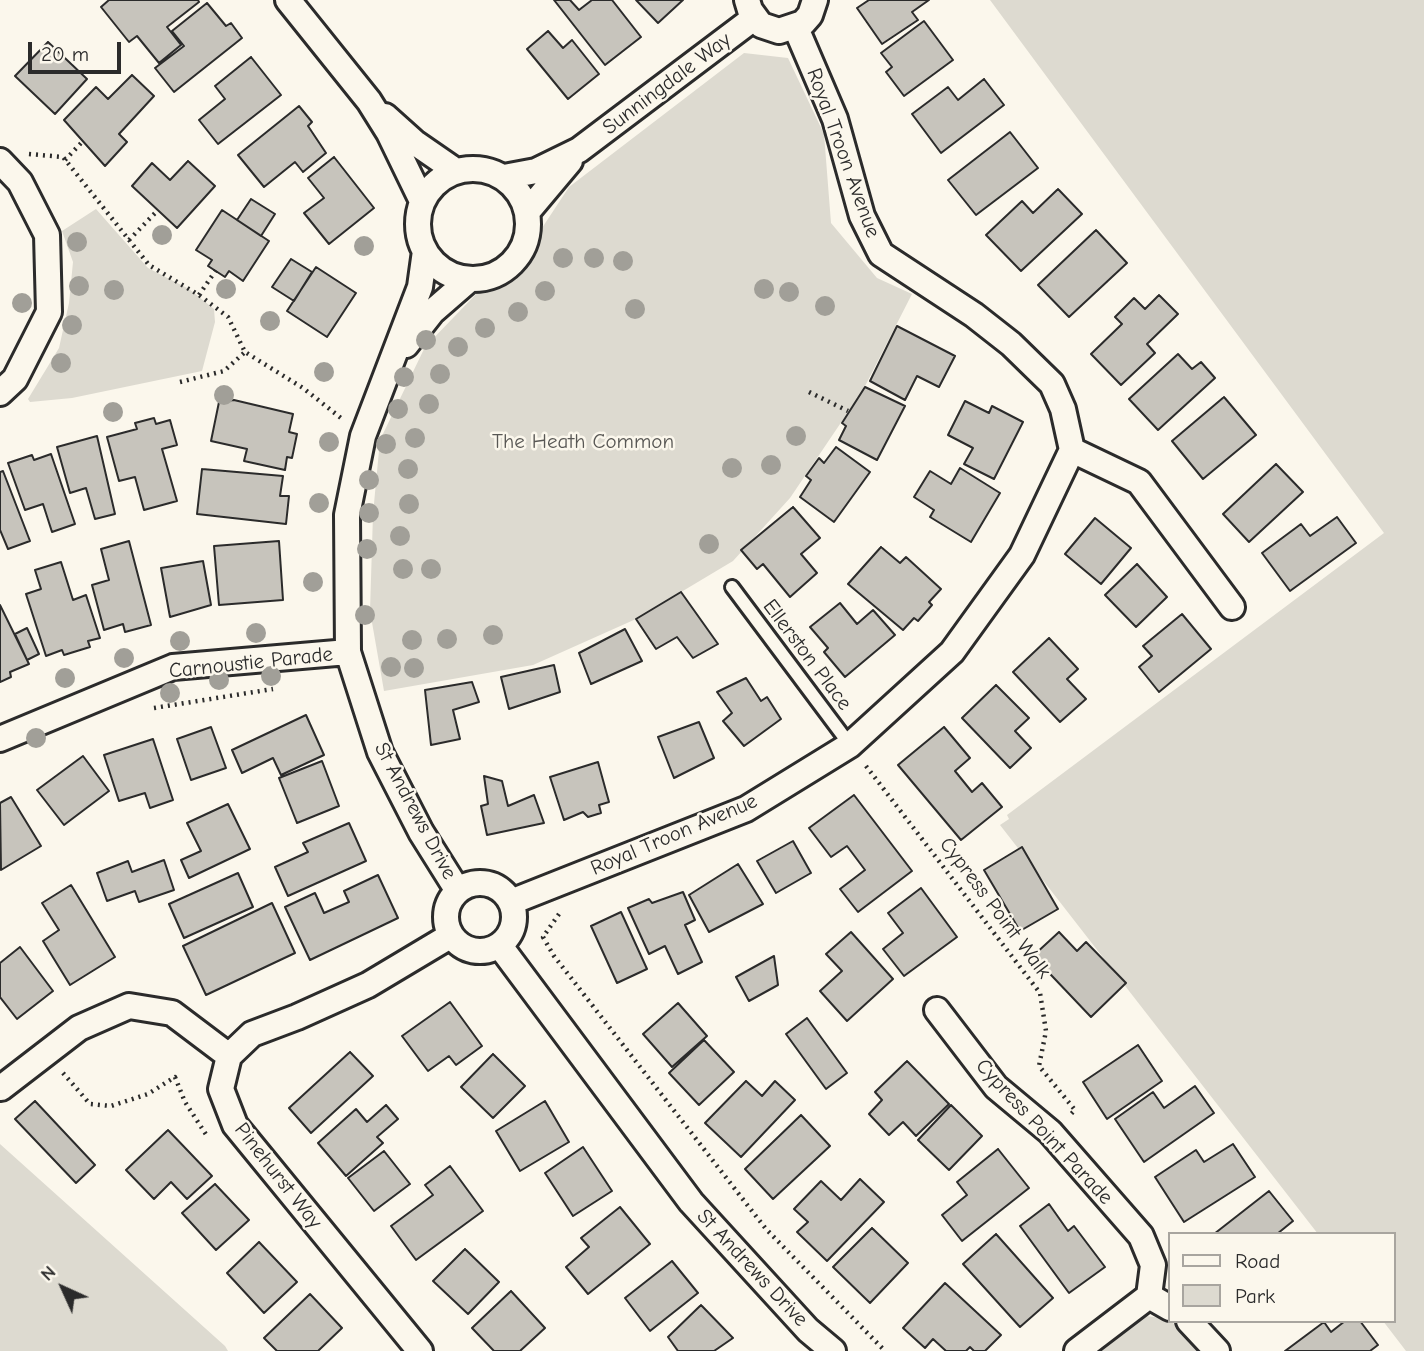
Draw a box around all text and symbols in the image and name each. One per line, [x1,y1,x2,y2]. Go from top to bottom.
scale bar [32,28,124,72]
street label: Sunningdale Way [598,28,736,140]
text: 20 m [41,42,89,66]
street label: Royal Troon Avenue [801,65,885,241]
park label: The Heath Common [492,429,674,455]
street label: Ellerston Place [757,595,857,715]
street label: Carnoustie Parade [168,642,334,684]
street label: St Andrews Drive [368,738,462,884]
street label: Royal Troon Avenue [587,789,761,881]
street label: Cypress Point Walk [934,832,1056,984]
street label: Cypress Point Parade [970,1054,1118,1210]
street label: Pinehurst Way [229,1118,327,1234]
street label: St Andrews Drive [691,1204,813,1332]
legend [1168,1232,1396,1323]
text: Road [1235,1249,1280,1273]
north arrow [28,1253,98,1323]
text: N [36,1261,60,1285]
text: Park [1235,1284,1275,1308]

